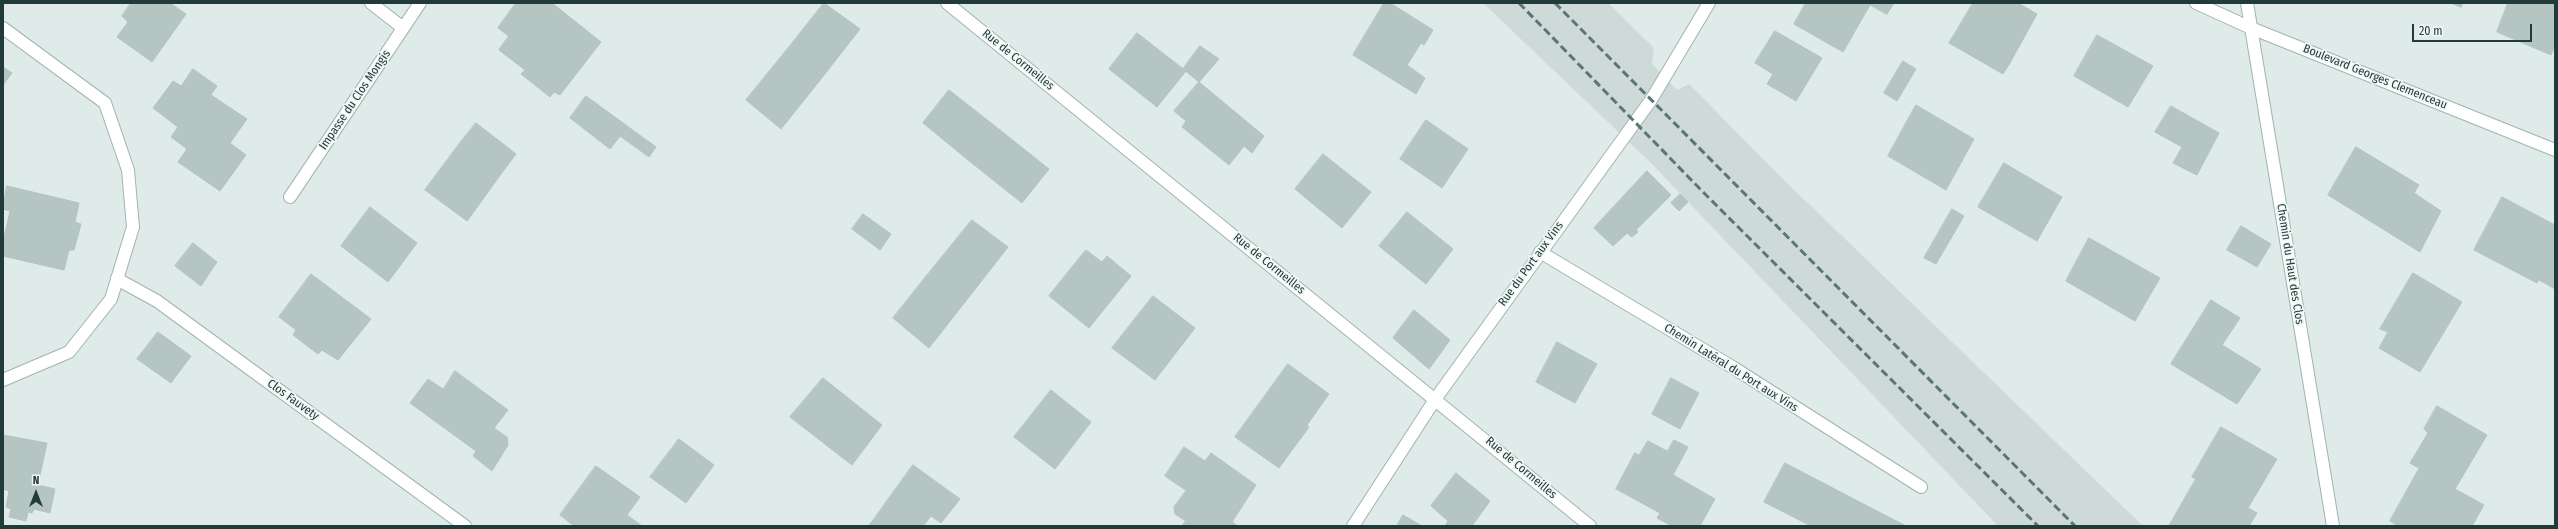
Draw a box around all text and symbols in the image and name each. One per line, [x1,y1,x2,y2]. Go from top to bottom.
scale bar [2414,16,2534,42]
text: 20 m [2419,24,2443,38]
street label: Rue de Cormeilles [979,27,1057,93]
street label: Boulevard Georges Clemenceau [2301,41,2449,113]
street label: Impasse du Clos Mongis [316,47,394,153]
street label: Chemin du Haut des Clos [2273,203,2307,325]
street label: Rue du Port aux Vins [1495,219,1567,309]
street label: Rue de Cormeilles [1230,231,1308,297]
street label: Chemin Latéral du Port aux Vins [1661,321,1801,415]
street label: Clos Fauvety [264,376,322,424]
street label: Rue de Cormeilles [1482,434,1560,502]
north arrow [16,473,56,513]
text: N [33,474,39,487]

